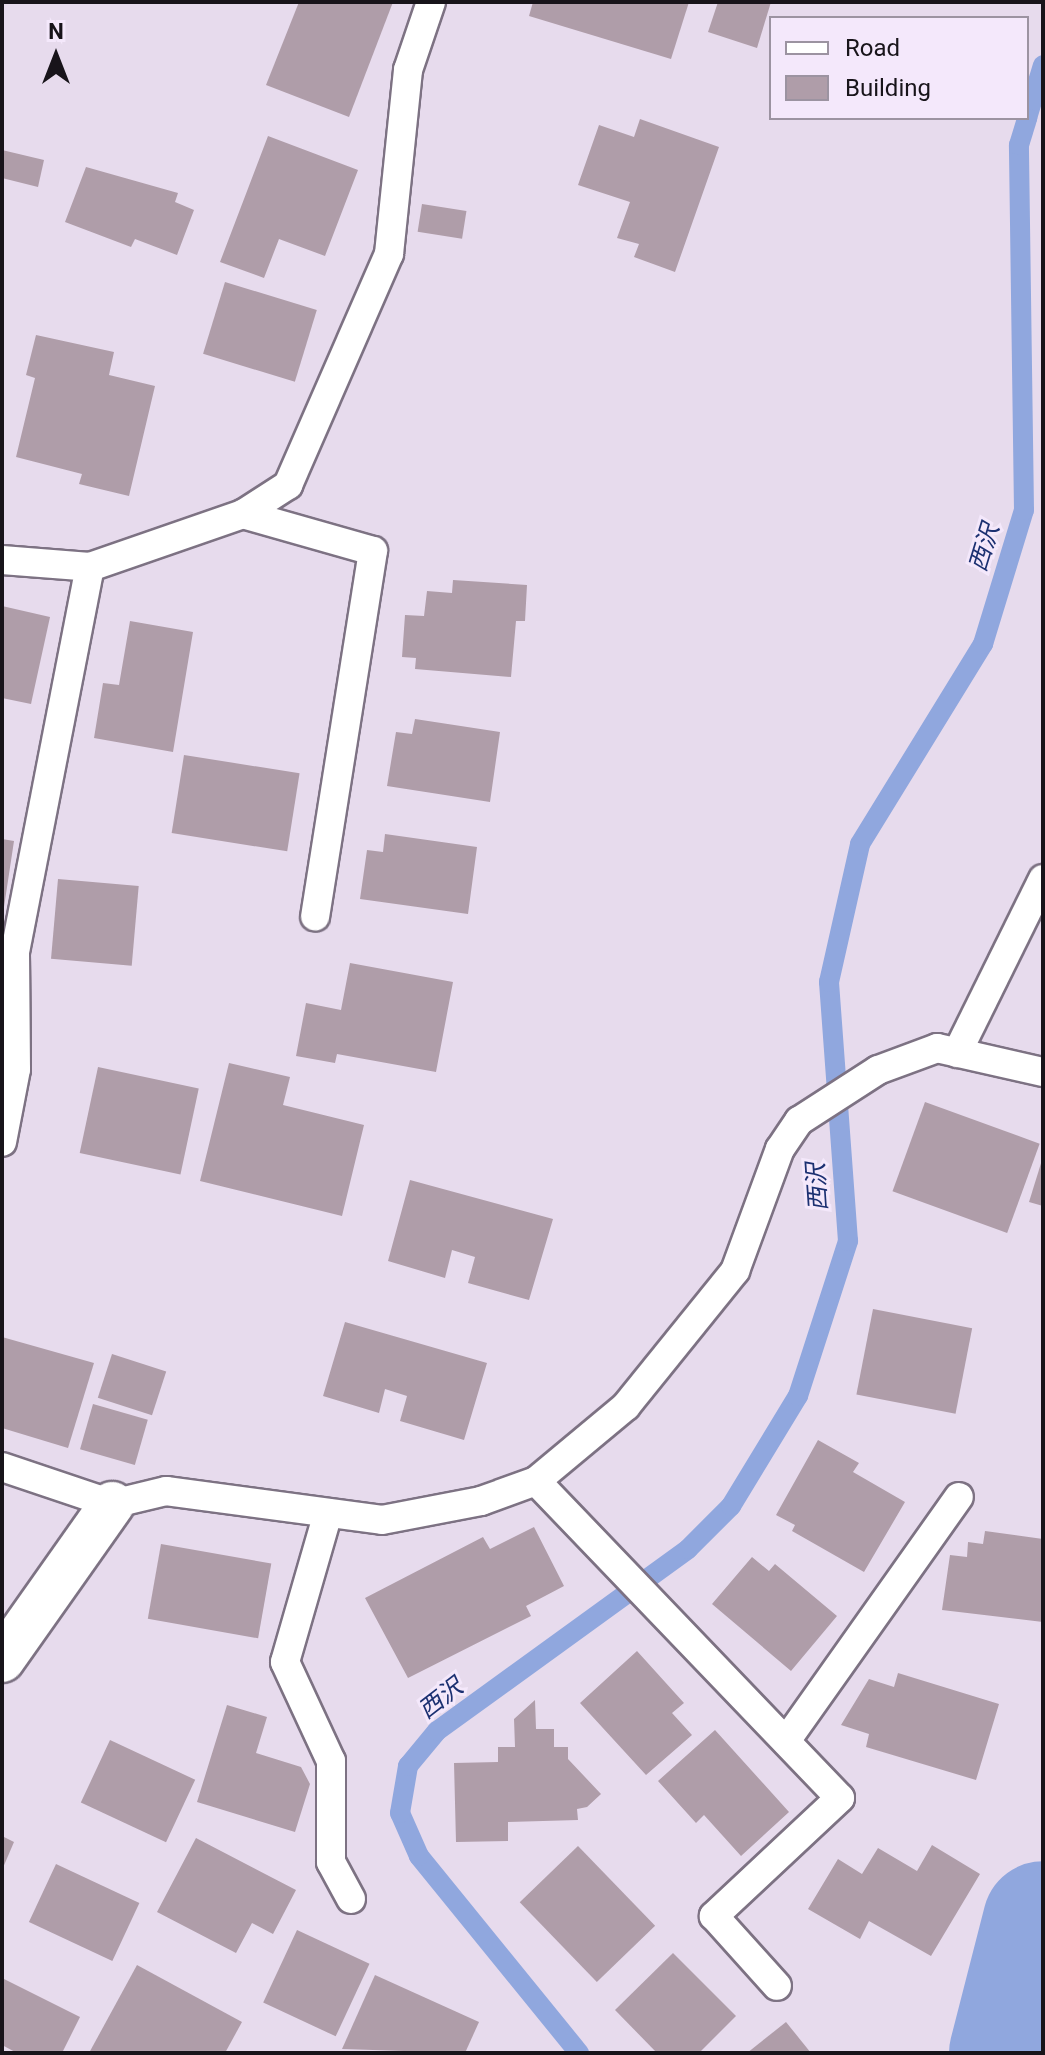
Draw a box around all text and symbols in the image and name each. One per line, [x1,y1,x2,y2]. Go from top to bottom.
north arrow [16,16,96,96]
legend [769,16,1029,120]
text: N [48,19,64,44]
text: Road [845,34,900,62]
text: Building [845,74,931,102]
water label: 西沢 [964,521,1006,575]
water label: 西沢 [802,1162,834,1212]
water label: 西沢 [413,1673,469,1725]

